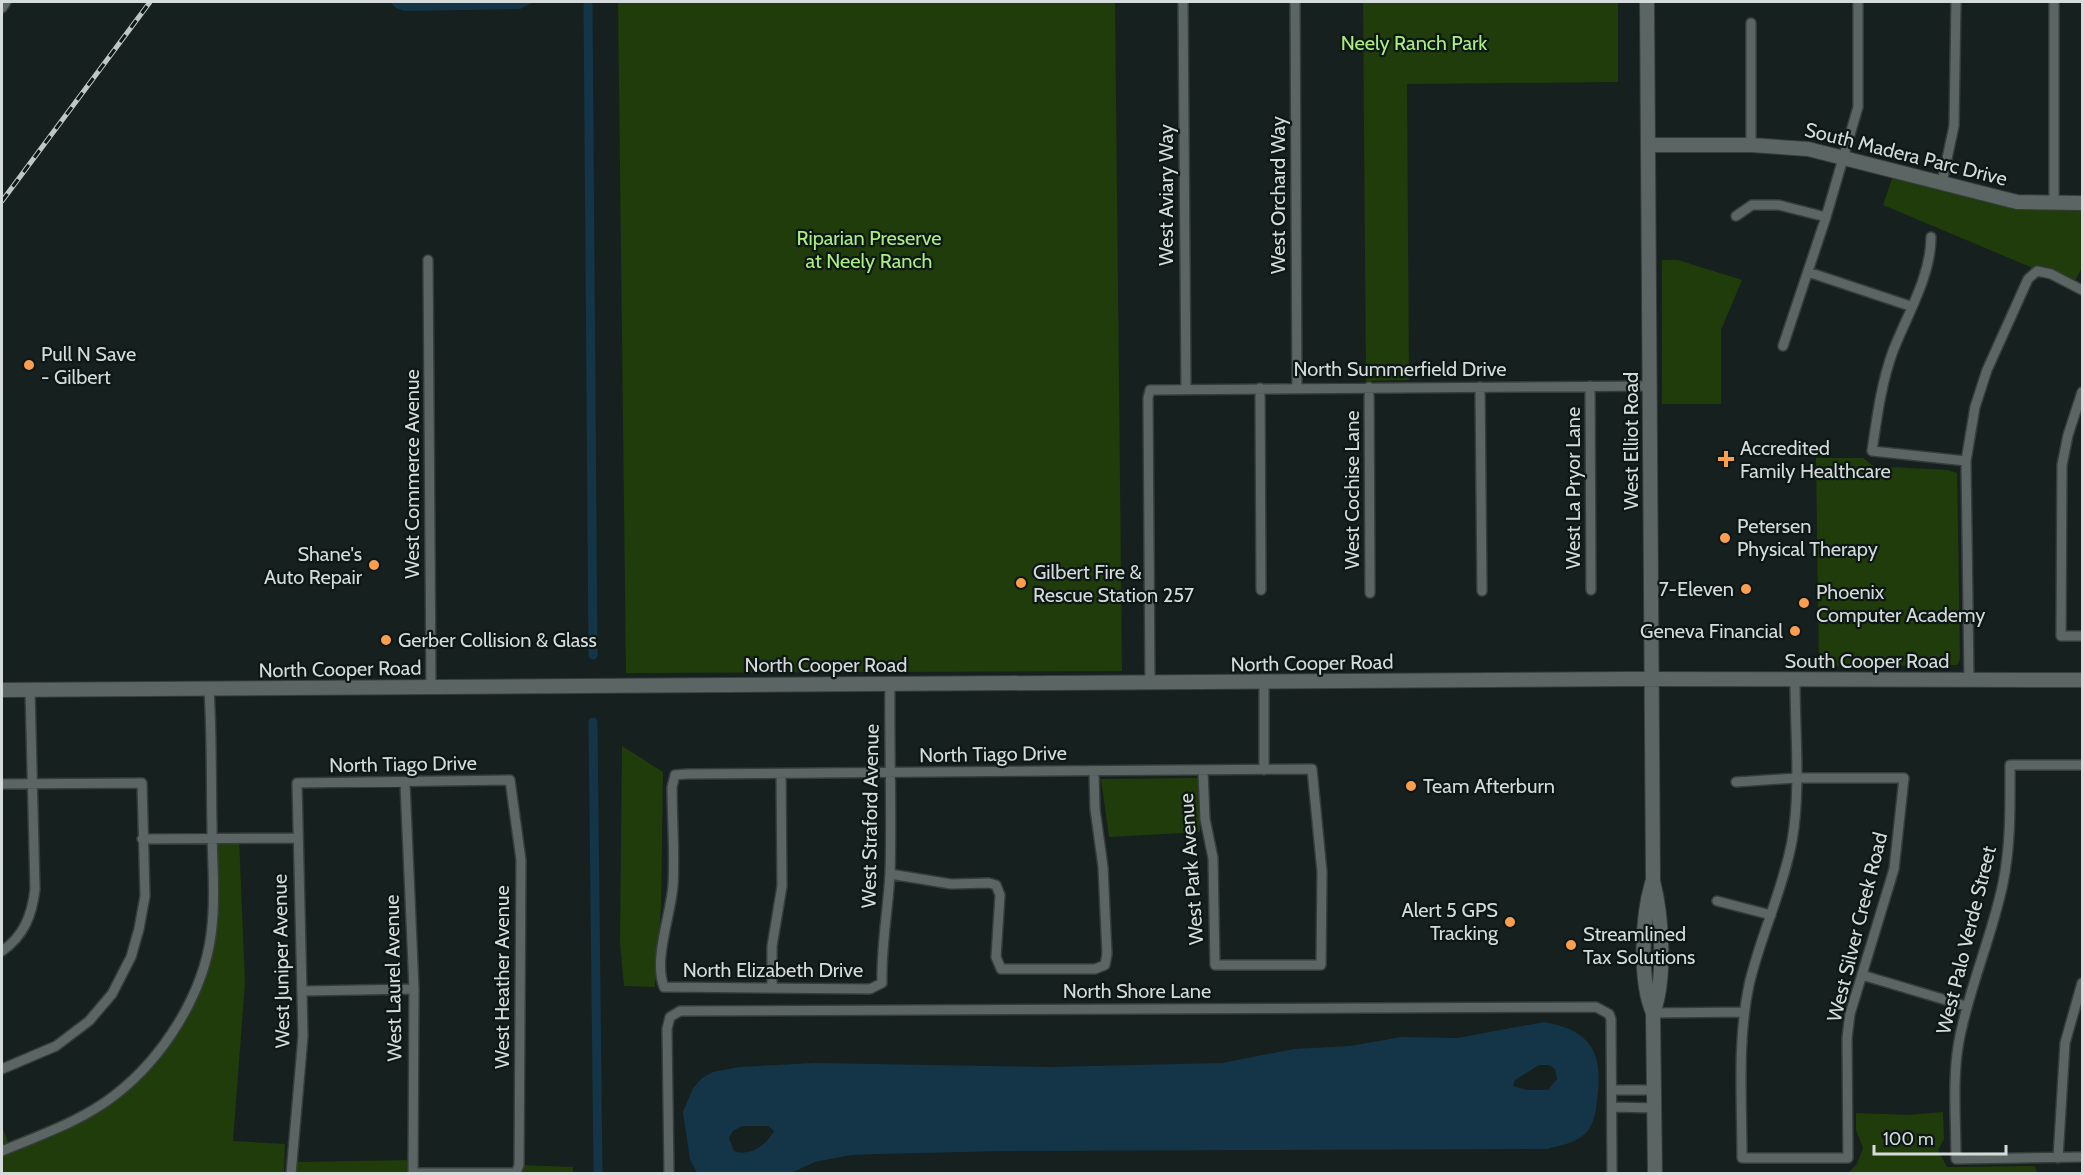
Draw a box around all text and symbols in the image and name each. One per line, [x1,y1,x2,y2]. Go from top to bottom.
park label: Neely Ranch Park [1341,31,1487,55]
street label: West Orchard Way [1266,116,1290,274]
street label: South Madera Parc Drive [1802,117,2010,191]
street label: West Aviary Way [1154,124,1178,266]
park label: Riparian Preserve at Neely Ranch [796,226,942,273]
place label: Pull N Save - Gilbert [41,342,136,389]
street label: North Summerfield Drive [1293,357,1507,381]
marker: Pull N Save - Gilbert [22,358,36,372]
street label: West Commerce Avenue [400,369,424,579]
street label: West Elliot Road [1619,372,1643,510]
street label: West La Pryor Lane [1561,407,1585,569]
street label: West Cochise Lane [1340,410,1364,570]
place label: Accredited Family Healthcare [1740,436,1891,483]
marker: Accredited Family Healthcare [1717,450,1735,468]
place label: Petersen Physical Therapy [1737,514,1878,561]
marker: Petersen Physical Therapy [1718,531,1732,545]
place label: Shane's Auto Repair [264,542,363,589]
marker: Shane's Auto Repair [367,558,381,572]
place label: Gilbert Fire & Rescue Station 257 [1033,560,1194,607]
marker: Gilbert Fire & Rescue Station 257 [1014,576,1028,590]
place label: 7-Eleven [1659,577,1734,601]
place label: Phoenix Computer Academy [1816,580,1985,627]
marker: 7-Eleven [1739,582,1753,596]
marker: Phoenix Computer Academy [1797,596,1811,610]
place label: Geneva Financial [1640,619,1783,643]
marker: Geneva Financial [1788,624,1802,638]
place label: Gerber Collision & Glass [398,628,597,652]
marker: Gerber Collision & Glass [379,633,393,647]
street label: South Cooper Road [1785,649,1949,673]
street label: North Cooper Road [1230,650,1394,676]
street label: North Cooper Road [745,653,907,677]
street label: North Cooper Road [258,656,422,682]
street label: West Straford Avenue [856,724,884,908]
street label: North Tiago Drive [919,741,1067,767]
street label: North Tiago Drive [329,751,477,777]
place label: Team Afterburn [1423,774,1555,798]
marker: Team Afterburn [1404,779,1418,793]
street label: West Park Avenue [1174,792,1208,946]
street label: West Silver Creek Road [1822,830,1892,1024]
street label: West Palo Verde Street [1931,843,2001,1037]
street label: West Juniper Avenue [267,874,295,1048]
street label: West Heather Avenue [490,885,514,1069]
street label: West Laurel Avenue [380,894,406,1062]
place label: Alert 5 GPS Tracking [1402,898,1499,945]
marker: Alert 5 GPS Tracking [1503,915,1517,929]
place label: Streamlined Tax Solutions [1583,922,1695,969]
marker: Streamlined Tax Solutions [1564,938,1578,952]
street label: North Elizabeth Drive [683,958,863,982]
street label: North Shore Lane [1063,979,1211,1003]
scale bar [1874,1118,2006,1156]
text: 100 m [1883,1128,1934,1150]

